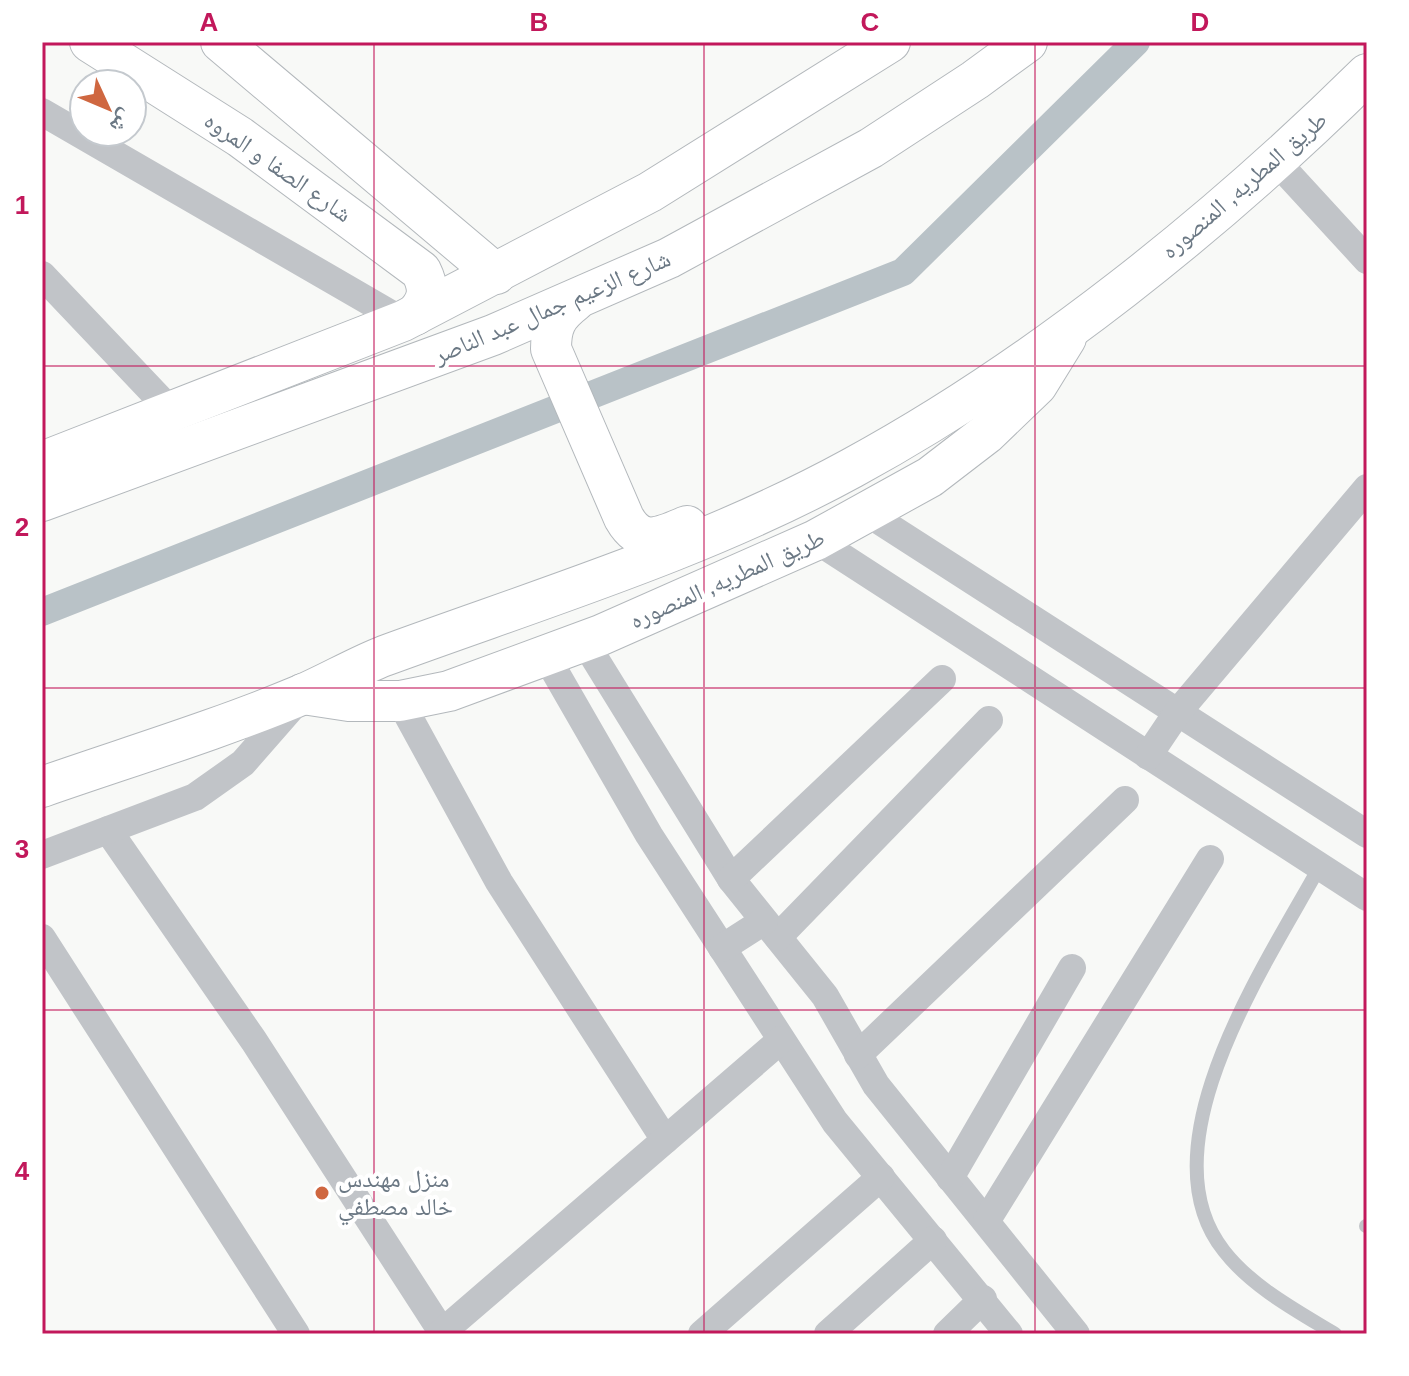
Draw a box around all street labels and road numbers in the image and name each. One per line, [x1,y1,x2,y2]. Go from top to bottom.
street label: طريق المطريه, المنصوره [1155,105,1333,265]
street label: شارع الصفا و المروه [198,106,357,229]
street label: شارع الزعيم جمال عبد الناصر [428,244,675,372]
street label: طريق المطريه, المنصوره [625,523,829,635]

